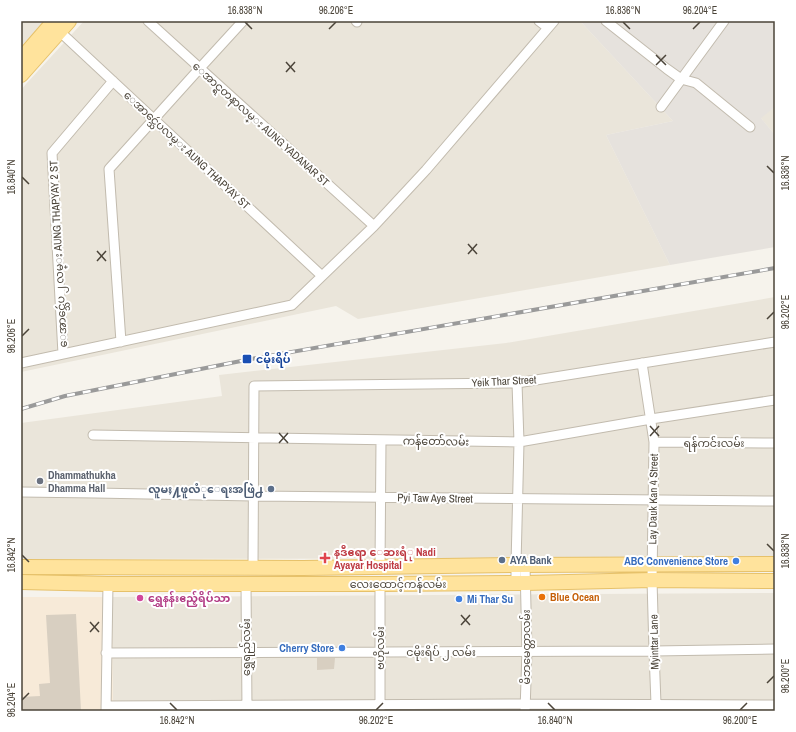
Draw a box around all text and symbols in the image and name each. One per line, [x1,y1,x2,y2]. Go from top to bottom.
text: 16.838°N [228,4,263,17]
text: 96.206°E [319,4,353,17]
text: 16.836°N [606,4,641,17]
text: 96.204°E [683,4,717,17]
street label: ေအာင္ရတနာလမ္း AUNG YADANAR ST [188,59,333,191]
street label: ေအာင္သေဴပလမ္း AUNG THAPYAY ST [120,88,253,214]
text: 16.836°N [779,155,792,191]
text: 16.840°N [5,159,18,195]
street label: ေအာင္သေဴပ ၂ လမ္း AUNG THAPYAY 2 ST [46,160,72,348]
text: 96.202°E [779,295,792,329]
text: 96.206°E [5,319,18,353]
place label: ငမိုးရိပ် [256,352,291,369]
marker: ငမိုးရိပ် [241,353,253,365]
street label: Yeik Thar Street [471,372,537,390]
street label: ကန်တော်လမ်း [403,433,470,451]
street label: ရန်ကင်းလမ်း [684,436,745,452]
street label: Lay Dauk Kan 4 Street [645,453,661,544]
place label: Dhammathukha Dhamma Hall [48,468,116,495]
marker: Dhammathukha Dhamma Hall [35,476,45,486]
place label: လူမႈ႔ဖူလံုေရးအဖြဲ႕ [148,482,264,499]
marker: လူမႈ႔ဖူလံုေရးအဖြဲ႕ [266,484,276,494]
street label: Pyi Taw Aye Street [397,490,473,506]
text: 16.838°N [779,533,792,569]
text: 16.842°N [5,537,18,573]
place label: နဒီဧရာ ေဆးရံု Nadi Ayayar Hospital [334,545,436,572]
marker: နဒီဧရာ ေဆးရံု Nadi Ayayar Hospital [319,552,331,564]
place label: AYA Bank [510,553,553,567]
place label: ABC Convenience Store [624,554,728,568]
marker: AYA Bank [497,555,507,565]
marker: ABC Convenience Store [731,556,741,566]
street label: လေးထောင့်ကန်လမ်း [350,577,446,593]
place label: Blue Ocean [550,590,600,604]
place label: ရွှေနန်းဧည့်ရိပ်သာ [148,591,230,608]
place label: Mi Thar Su [467,592,513,606]
marker: Blue Ocean [537,592,547,602]
marker: ရွှေနန်းဧည့်ရိပ်သာ [135,593,145,603]
marker: Mi Thar Su [454,594,464,604]
street label: မိဘမေတ္တာလမ်း [519,609,535,685]
street label: Myinttar Lane [647,614,661,670]
street label: ရွှေရည်လမ်း [239,618,255,676]
street label: ဗဟိုလမ်း [373,626,389,670]
place label: Cherry Store [279,641,334,655]
marker: Cherry Store [337,643,347,653]
street label: ငမိုးရိပ် ၂ လမ်း [406,645,476,661]
text: 96.200°E [779,659,792,693]
text: 96.204°E [5,683,18,717]
text: 16.842°N [160,714,195,727]
text: 96.202°E [359,714,393,727]
text: 16.840°N [538,714,573,727]
text: 96.200°E [723,714,757,727]

